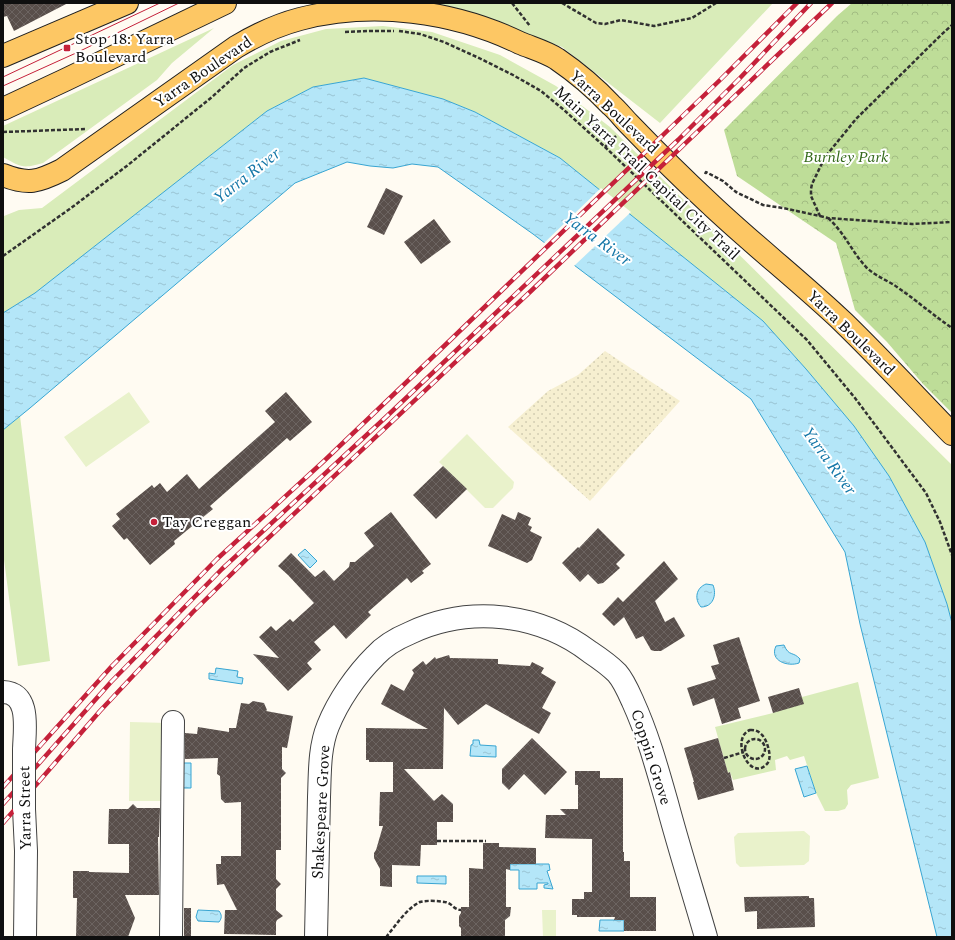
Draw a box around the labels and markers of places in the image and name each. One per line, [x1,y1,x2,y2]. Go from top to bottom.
place label: Stop 18: Yarra Boulevard [75,27,174,69]
marker: Stop 18: Yarra Boulevard [62,43,72,53]
place label: Tay Creggan [162,510,251,534]
marker: Tay Creggan [149,517,159,527]

